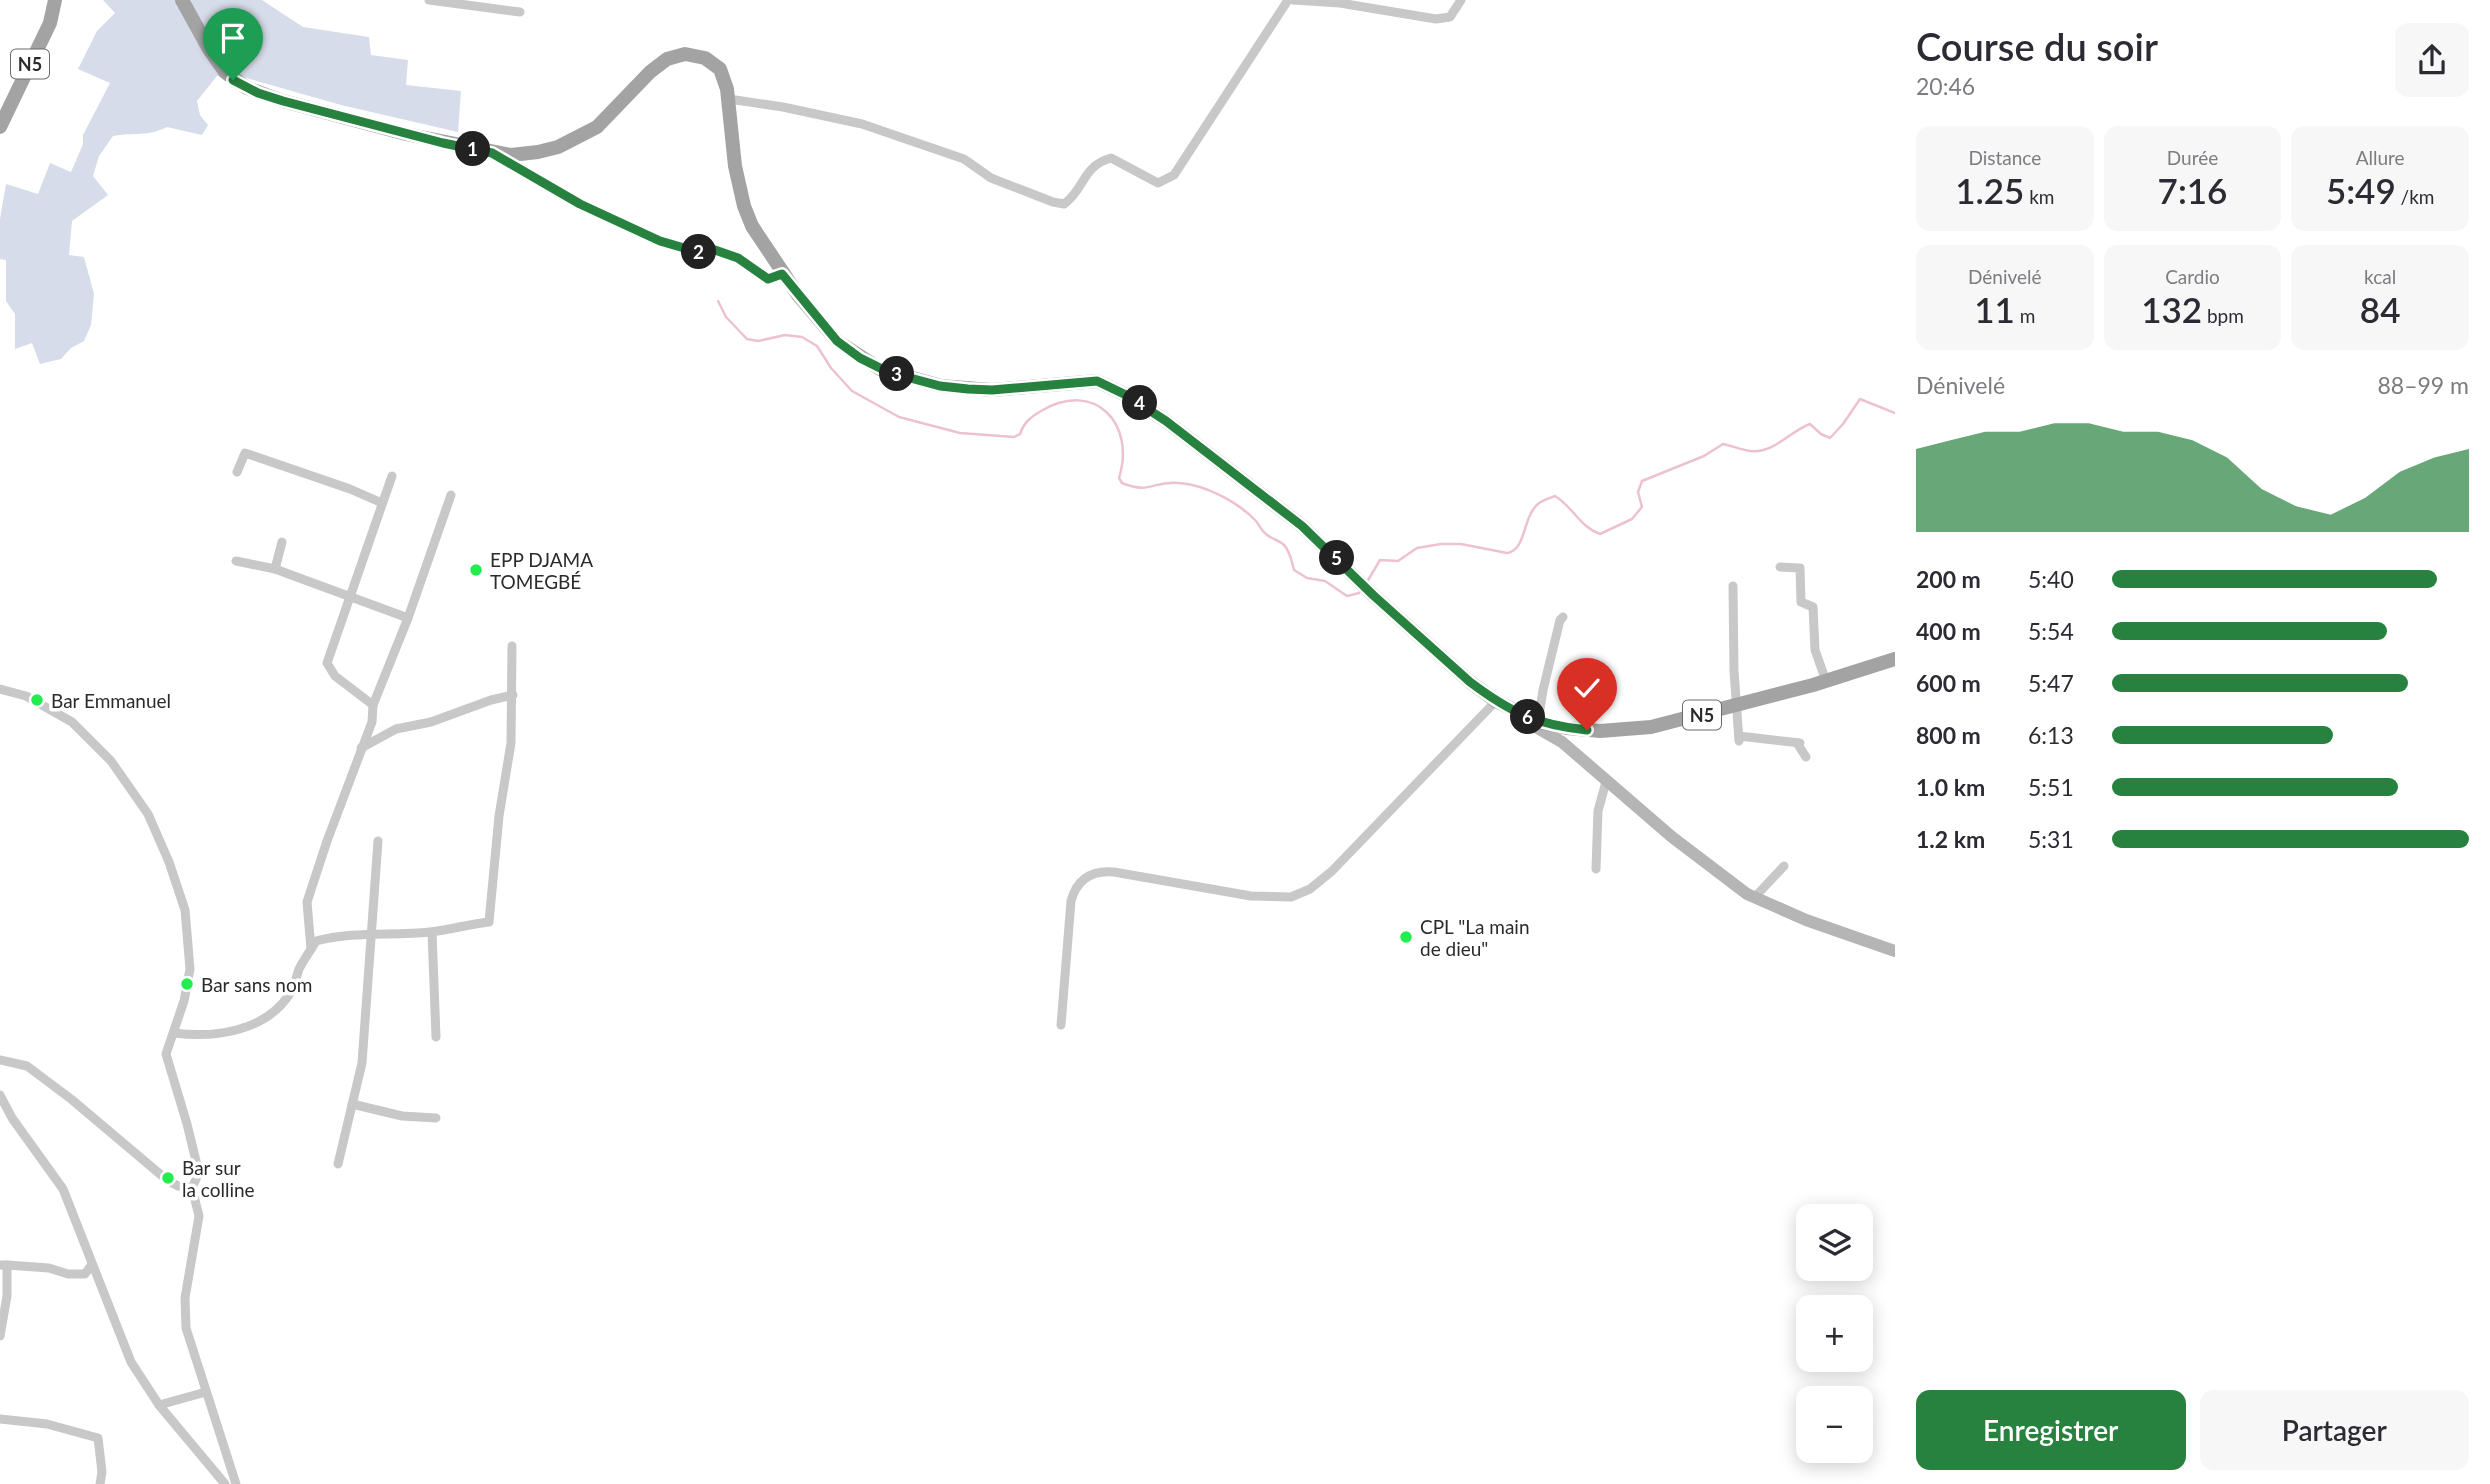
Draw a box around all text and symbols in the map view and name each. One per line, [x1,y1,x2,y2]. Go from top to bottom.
pin [203,8,263,80]
icon: arrive [214,19,252,57]
text: Course du soir [1916,23,2158,69]
button: share [2395,23,2469,97]
road number: N5 [11,50,49,78]
text: 20:46 [1916,72,1975,100]
pin: 1 [456,132,490,166]
text: 1 [467,137,478,160]
text: Distance [1968,146,2041,169]
text: Durée [2167,146,2218,169]
text: Allure [2356,146,2405,169]
text: 1.25 [1955,169,2024,211]
text: 7:16 [2158,169,2227,211]
text: 5:49 [2326,169,2396,211]
text: km [2024,185,2055,208]
text: /km [2396,185,2434,208]
pin: 2 [682,234,716,270]
text: 2 [693,240,704,263]
text: Dénivelé [1968,265,2042,288]
text: Cardio [2165,265,2220,288]
text: kcal [2364,265,2396,288]
text: 11 [1974,288,2015,330]
text: 132 [2141,288,2202,330]
text: 84 [2360,288,2400,330]
text: m [2015,304,2035,327]
text: bpm [2202,304,2244,327]
pin: 3 [880,356,914,392]
text: 3 [891,362,902,385]
text: Dénivelé [1916,371,2005,399]
text: 88–99 m [2377,371,2469,399]
pin: 4 [1122,386,1158,420]
text: 4 [1134,391,1145,414]
pin: 5 [1320,540,1354,576]
text: 5 [1331,546,1342,569]
place label: EPP DJAMA TOMEGBÉ [490,548,593,593]
marker: EPP DJAMA TOMEGBÉ [468,562,484,578]
text: 200 m [1916,565,1981,593]
text: 5:40 [2028,565,2074,593]
text: 400 m [1916,617,1981,645]
text: 5:54 [2028,617,2074,645]
pin [1557,658,1617,730]
icon: check [1568,669,1606,707]
text: 600 m [1916,669,1981,697]
text: 5:47 [2028,669,2074,697]
place label: Bar Emmanuel [51,689,171,712]
marker: Bar Emmanuel [29,692,45,708]
pin: 6 [1510,700,1546,734]
road number: N5 [1683,700,1721,730]
text: 6 [1522,705,1533,728]
text: 800 m [1916,721,1981,749]
text: 6:13 [2028,721,2074,749]
text: 1.0 km [1916,773,1985,801]
text: 5:51 [2028,773,2074,801]
text: 1.2 km [1916,825,1985,853]
text: 5:31 [2028,825,2074,853]
place label: CPL "La main de dieu" [1420,915,1530,960]
marker: CPL "La main de dieu" [1398,929,1414,945]
place label: Bar sans nom [201,973,312,996]
marker: Bar sans nom [179,976,195,992]
place label: Bar sur la colline [182,1156,255,1201]
marker: Bar sur la colline [160,1170,176,1186]
map controls [1796,1204,1873,1463]
button: layers [1796,1204,1873,1281]
button: + [1796,1295,1873,1372]
button: − [1796,1386,1873,1463]
button: Enregistrer [1916,1390,2186,1470]
button: Partager [2200,1390,2469,1470]

